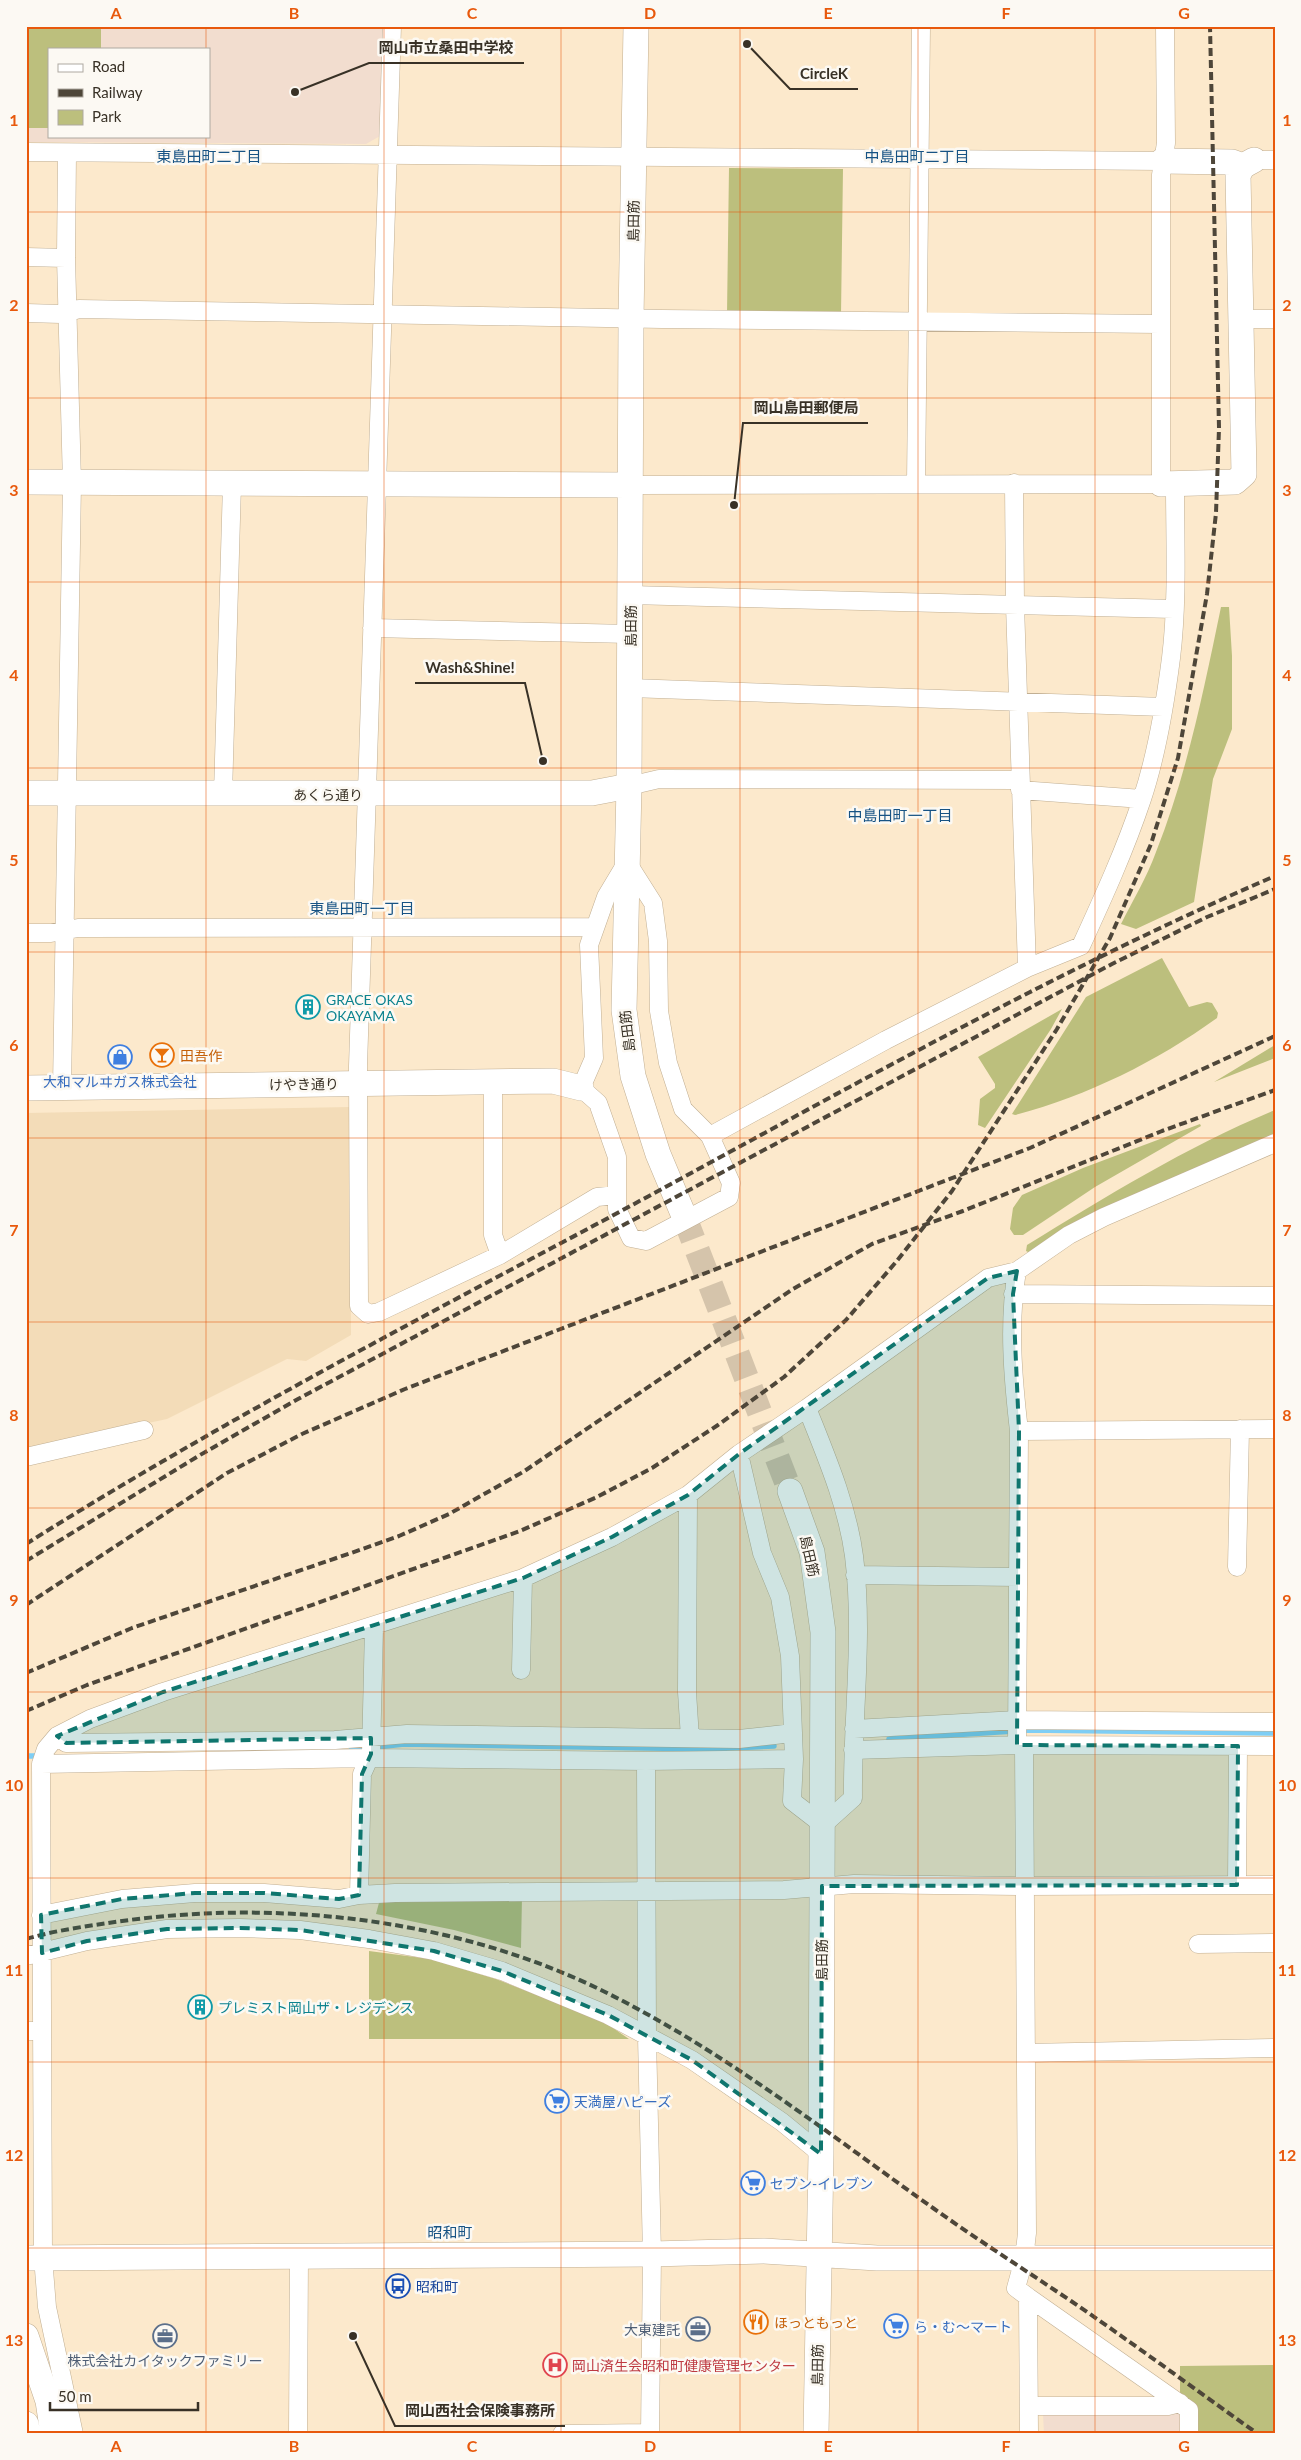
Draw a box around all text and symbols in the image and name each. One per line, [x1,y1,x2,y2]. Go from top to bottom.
text: A [109,3,122,22]
text: B [289,3,299,22]
text: C [467,3,478,22]
text: D [644,3,656,22]
text: E [823,3,833,22]
text: F [1001,3,1011,22]
text: G [1178,3,1190,22]
callout: 岡山市立桑田中学校 [369,33,524,63]
text: 岡山市立桑田中学校 [378,38,514,56]
legend [48,48,210,138]
text: Road [92,57,125,75]
callout: CircleK [790,59,858,89]
text: CircleK [800,64,849,82]
text: Railway [92,83,143,101]
text: Park [92,107,122,125]
text: 1 [9,110,19,129]
text: 1 [1282,110,1292,129]
district label: 東島田町二丁目 [156,147,262,165]
district label: 中島田町二丁目 [864,147,970,165]
street label: 島田筋 [624,200,642,242]
text: 2 [9,295,19,314]
text: 2 [1282,295,1292,314]
callout: 岡山島田郵便局 [743,393,868,423]
text: 岡山島田郵便局 [753,398,859,416]
text: 3 [9,480,19,499]
text: 3 [1282,480,1292,499]
street label: 島田筋 [622,605,639,647]
callout: Wash&Shine! [415,653,525,683]
text: Wash&Shine! [425,658,515,676]
text: 4 [9,665,19,684]
text: 4 [1282,665,1292,684]
street label: あくら通り [293,786,363,803]
district label: 中島田町一丁目 [847,806,953,824]
text: 5 [9,850,19,869]
text: 5 [1282,850,1292,869]
district label: 東島田町一丁目 [309,899,415,917]
place label: GRACE OKAS OKAYAMA [326,991,413,1024]
building icon: GRACE OKAS OKAYAMA [295,994,321,1020]
street label: 島田筋 [616,1009,638,1053]
text: 6 [9,1035,19,1054]
text: 6 [1282,1035,1292,1054]
bar icon: 田吾作 [149,1042,175,1068]
shop icon: 大和マルヰガス株式会社 [107,1044,133,1070]
place label: 田吾作 [180,1047,222,1064]
place label: 大和マルヰガス株式会社 [43,1073,197,1090]
street label: けやき通り [269,1075,339,1093]
text: 7 [9,1220,19,1239]
text: 7 [1282,1220,1292,1239]
text: 8 [9,1405,19,1424]
text: 8 [1282,1405,1292,1424]
street label: 島田筋 [797,1534,823,1578]
text: 9 [9,1590,19,1609]
text: 9 [1282,1590,1292,1609]
text: 10 [5,1775,23,1794]
text: 10 [1278,1775,1296,1794]
street label: 島田筋 [813,1939,830,1981]
text: 11 [5,1960,23,1979]
text: 11 [1278,1960,1296,1979]
building icon: プレミスト岡山ザ・レジデンス [187,1994,213,2020]
place label: プレミスト岡山ザ・レジデンス [218,1999,414,2016]
supermarket icon: 天満屋ハピーズ [544,2088,570,2114]
place label: 天満屋ハピーズ [574,2093,671,2110]
text: 12 [5,2145,23,2164]
text: 12 [1278,2145,1296,2164]
supermarket icon: セブン-イレブン [740,2170,766,2196]
place label: セブン-イレブン [770,2175,873,2192]
district label: 昭和町 [427,2223,473,2241]
bus stop icon: 昭和町 [385,2273,411,2299]
place label: 昭和町 [416,2278,458,2295]
restaurant icon: ほっともっと [743,2309,769,2335]
supermarket icon: ら・む〜マート [883,2313,909,2339]
place label: ほっともっと [774,2314,858,2331]
office icon: 大東建託 [685,2316,711,2342]
place label: ら・む〜マート [914,2318,1012,2335]
place label: 大東建託 [624,2321,680,2338]
office icon: 株式会社カイタックファミリー [152,2323,178,2349]
text: 13 [5,2330,23,2349]
text: 13 [1278,2330,1296,2349]
street label: 島田筋 [808,2344,826,2386]
place label: 株式会社カイタックファミリー [67,2352,263,2369]
hospital icon: 岡山済生会昭和町健康管理センター [542,2352,568,2378]
place label: 岡山済生会昭和町健康管理センター [572,2357,796,2374]
scale bar [50,2380,198,2412]
text: 50 m [58,2387,92,2405]
callout: 岡山西社会保険事務所 [395,2396,565,2426]
text: 岡山西社会保険事務所 [405,2401,555,2419]
text: A [109,2436,122,2455]
text: B [289,2436,299,2455]
text: C [467,2436,478,2455]
text: D [644,2436,656,2455]
text: E [823,2436,833,2455]
text: F [1001,2436,1011,2455]
text: G [1178,2436,1190,2455]

